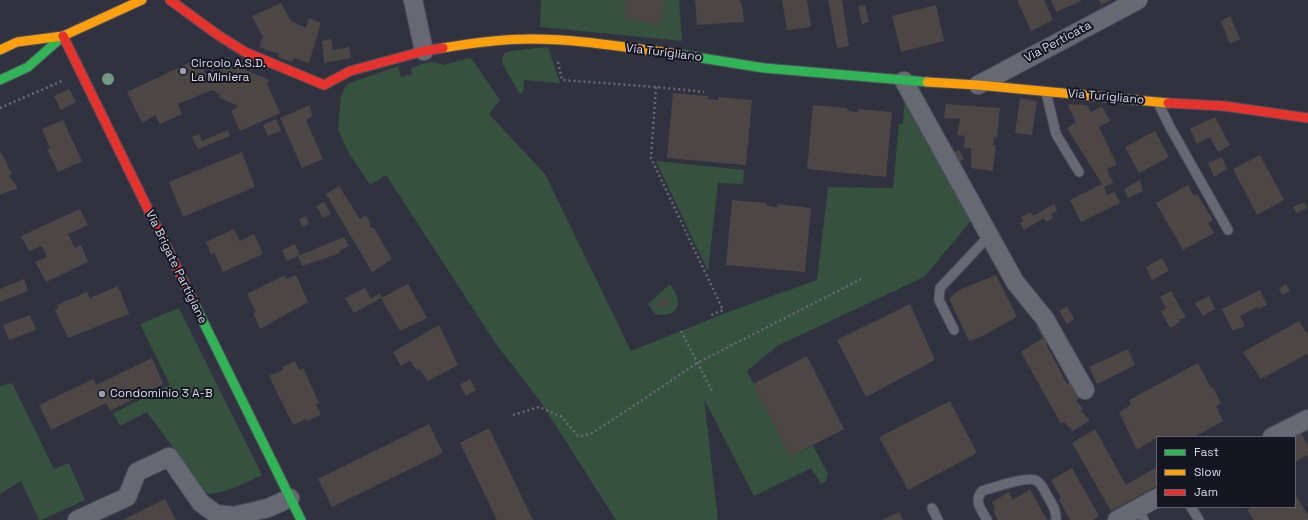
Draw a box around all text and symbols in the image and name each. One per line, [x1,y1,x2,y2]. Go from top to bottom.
street label: Via Perticata [1022,18,1094,66]
street label: Via Turigliano [625,41,703,65]
place label: Circolo A.S.D. La Miniera [191,57,266,85]
marker: Circolo A.S.D. La Miniera [178,66,188,76]
street label: Via Turigliano [1067,86,1145,108]
street label: Via Brigate Partigiane [142,208,210,326]
place label: Condominio 3 A-B [110,387,213,401]
marker: Condominio 3 A-B [97,389,107,399]
legend [1156,436,1296,508]
text: Fast [1194,444,1219,460]
text: Slow [1194,464,1221,480]
text: Jam [1194,484,1218,500]

